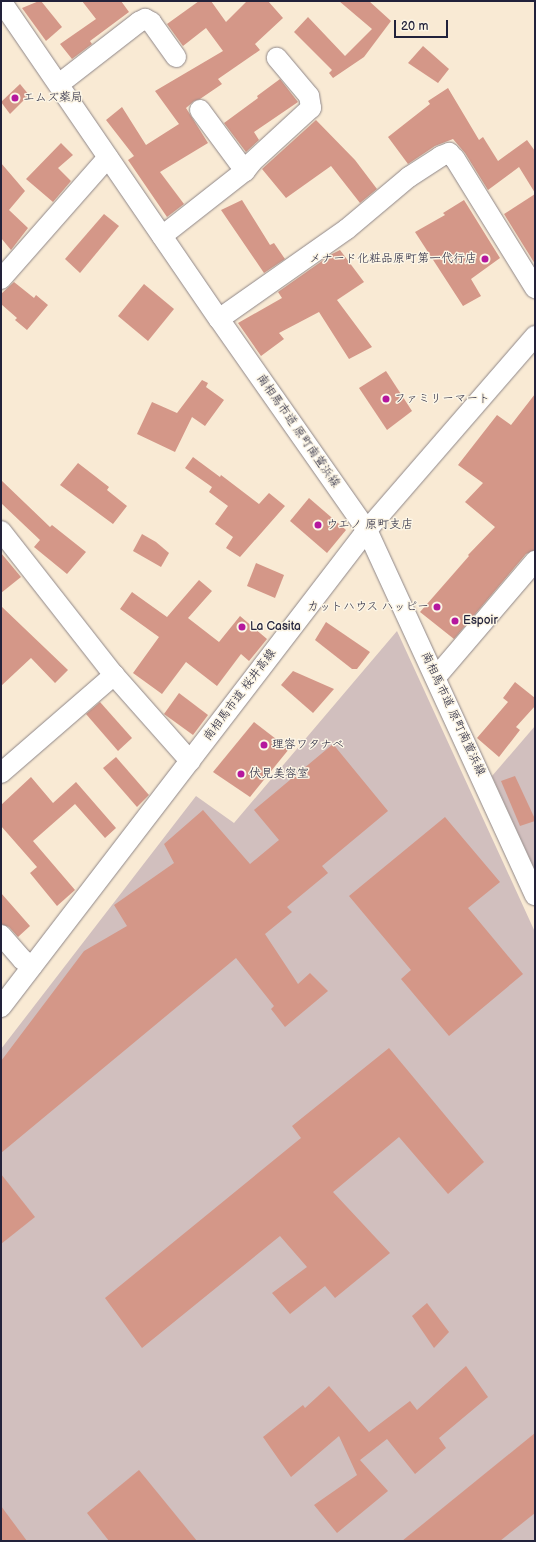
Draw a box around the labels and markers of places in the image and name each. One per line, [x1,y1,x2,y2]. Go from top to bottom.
place label: エムズ薬局 [23,91,83,105]
marker: エムズ薬局 [10,93,20,103]
place label: メナード化粧品原町第一代行店 [309,252,477,266]
marker: メナード化粧品原町第一代行店 [480,254,490,264]
place label: ファミリーマート [394,392,490,406]
marker: ファミリーマート [381,394,391,404]
place label: ウエノ 原町支店 [326,518,413,532]
marker: ウエノ 原町支店 [313,520,323,530]
place label: カットハウス ハッピー [306,600,429,614]
marker: カットハウス ハッピー [432,602,442,612]
place label: Espoir [463,614,498,628]
marker: Espoir [450,616,460,626]
place label: La Casita [250,620,301,634]
marker: La Casita [237,622,247,632]
place label: 理容ワタナベ [272,738,344,752]
marker: 理容ワタナベ [259,740,269,750]
place label: 伏見美容室 [249,767,309,781]
marker: 伏見美容室 [236,769,246,779]

